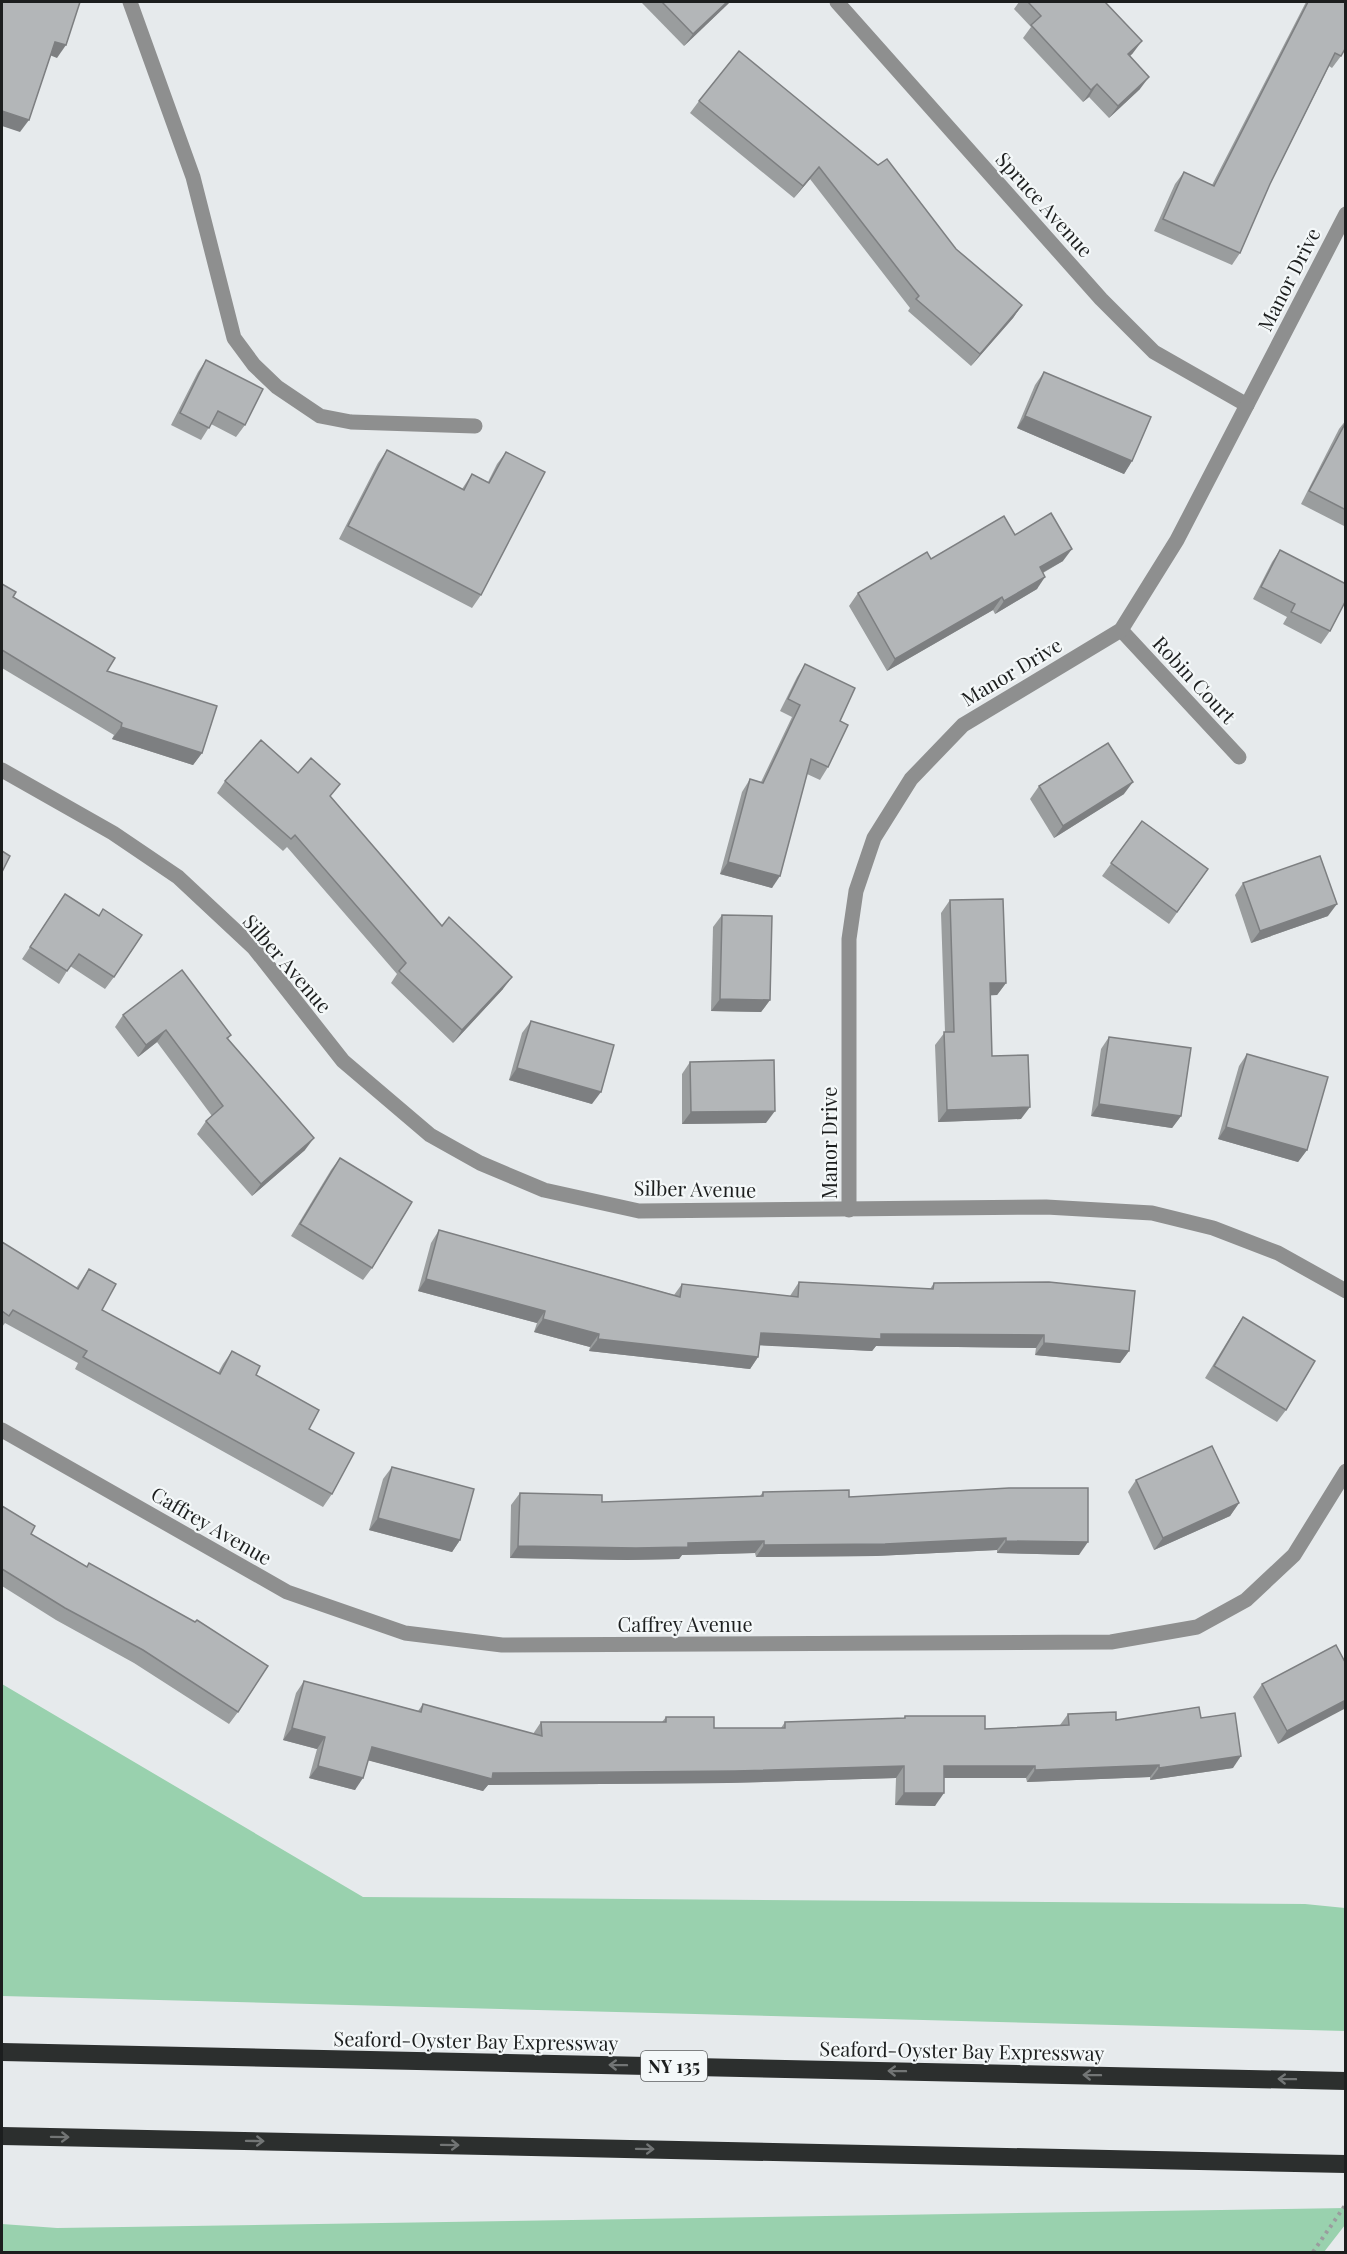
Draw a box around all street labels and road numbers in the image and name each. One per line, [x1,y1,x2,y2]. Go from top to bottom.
street label: Spruce Avenue [990,146,1100,262]
street label: Manor Drive [1250,223,1326,335]
street label: Robin Court [1148,629,1243,729]
street label: Manor Drive [956,630,1066,712]
street label: Silber Avenue [238,908,338,1018]
street label: Manor Drive [815,1087,842,1199]
street label: Silber Avenue [634,1173,756,1203]
street label: Caffrey Avenue [147,1480,277,1570]
street label: Caffrey Avenue [617,1610,753,1637]
street label: Seaford-Oyster Bay Expressway [333,2024,619,2056]
street label: Seaford-Oyster Bay Expressway [819,2034,1105,2066]
road number: NY 135 [641,2051,707,2081]

